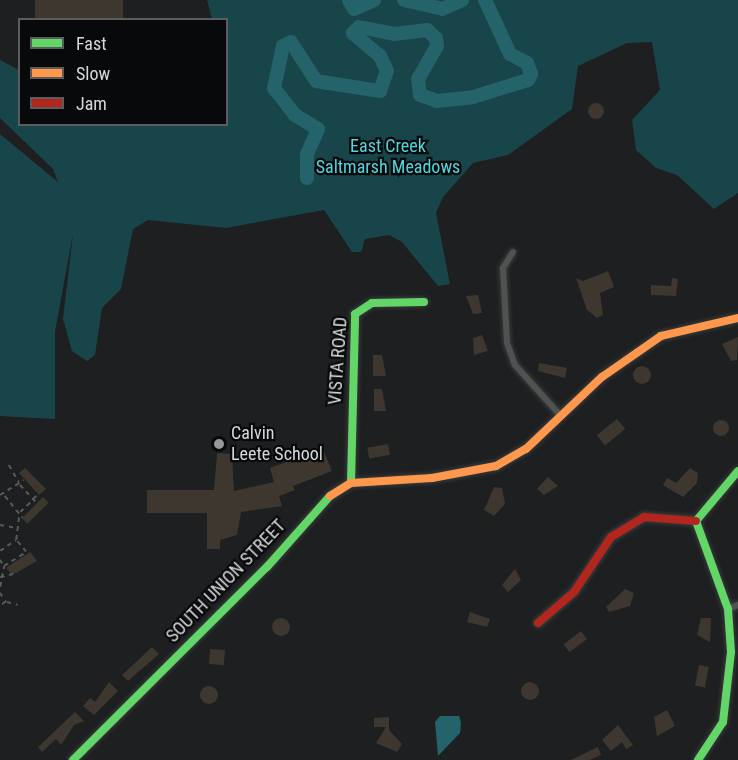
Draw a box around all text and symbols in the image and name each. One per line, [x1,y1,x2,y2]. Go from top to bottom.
legend [18,18,228,126]
text: Fast [76,33,107,54]
text: Slow [76,63,110,84]
text: Jam [76,93,107,114]
park label: East Creek Saltmarsh Meadows [316,136,460,178]
street label: VISTA ROAD [324,316,352,406]
place label: Calvin Leete School [231,423,323,466]
marker: Calvin Leete School [212,437,226,451]
street label: SOUTH UNION STREET [162,515,290,647]

